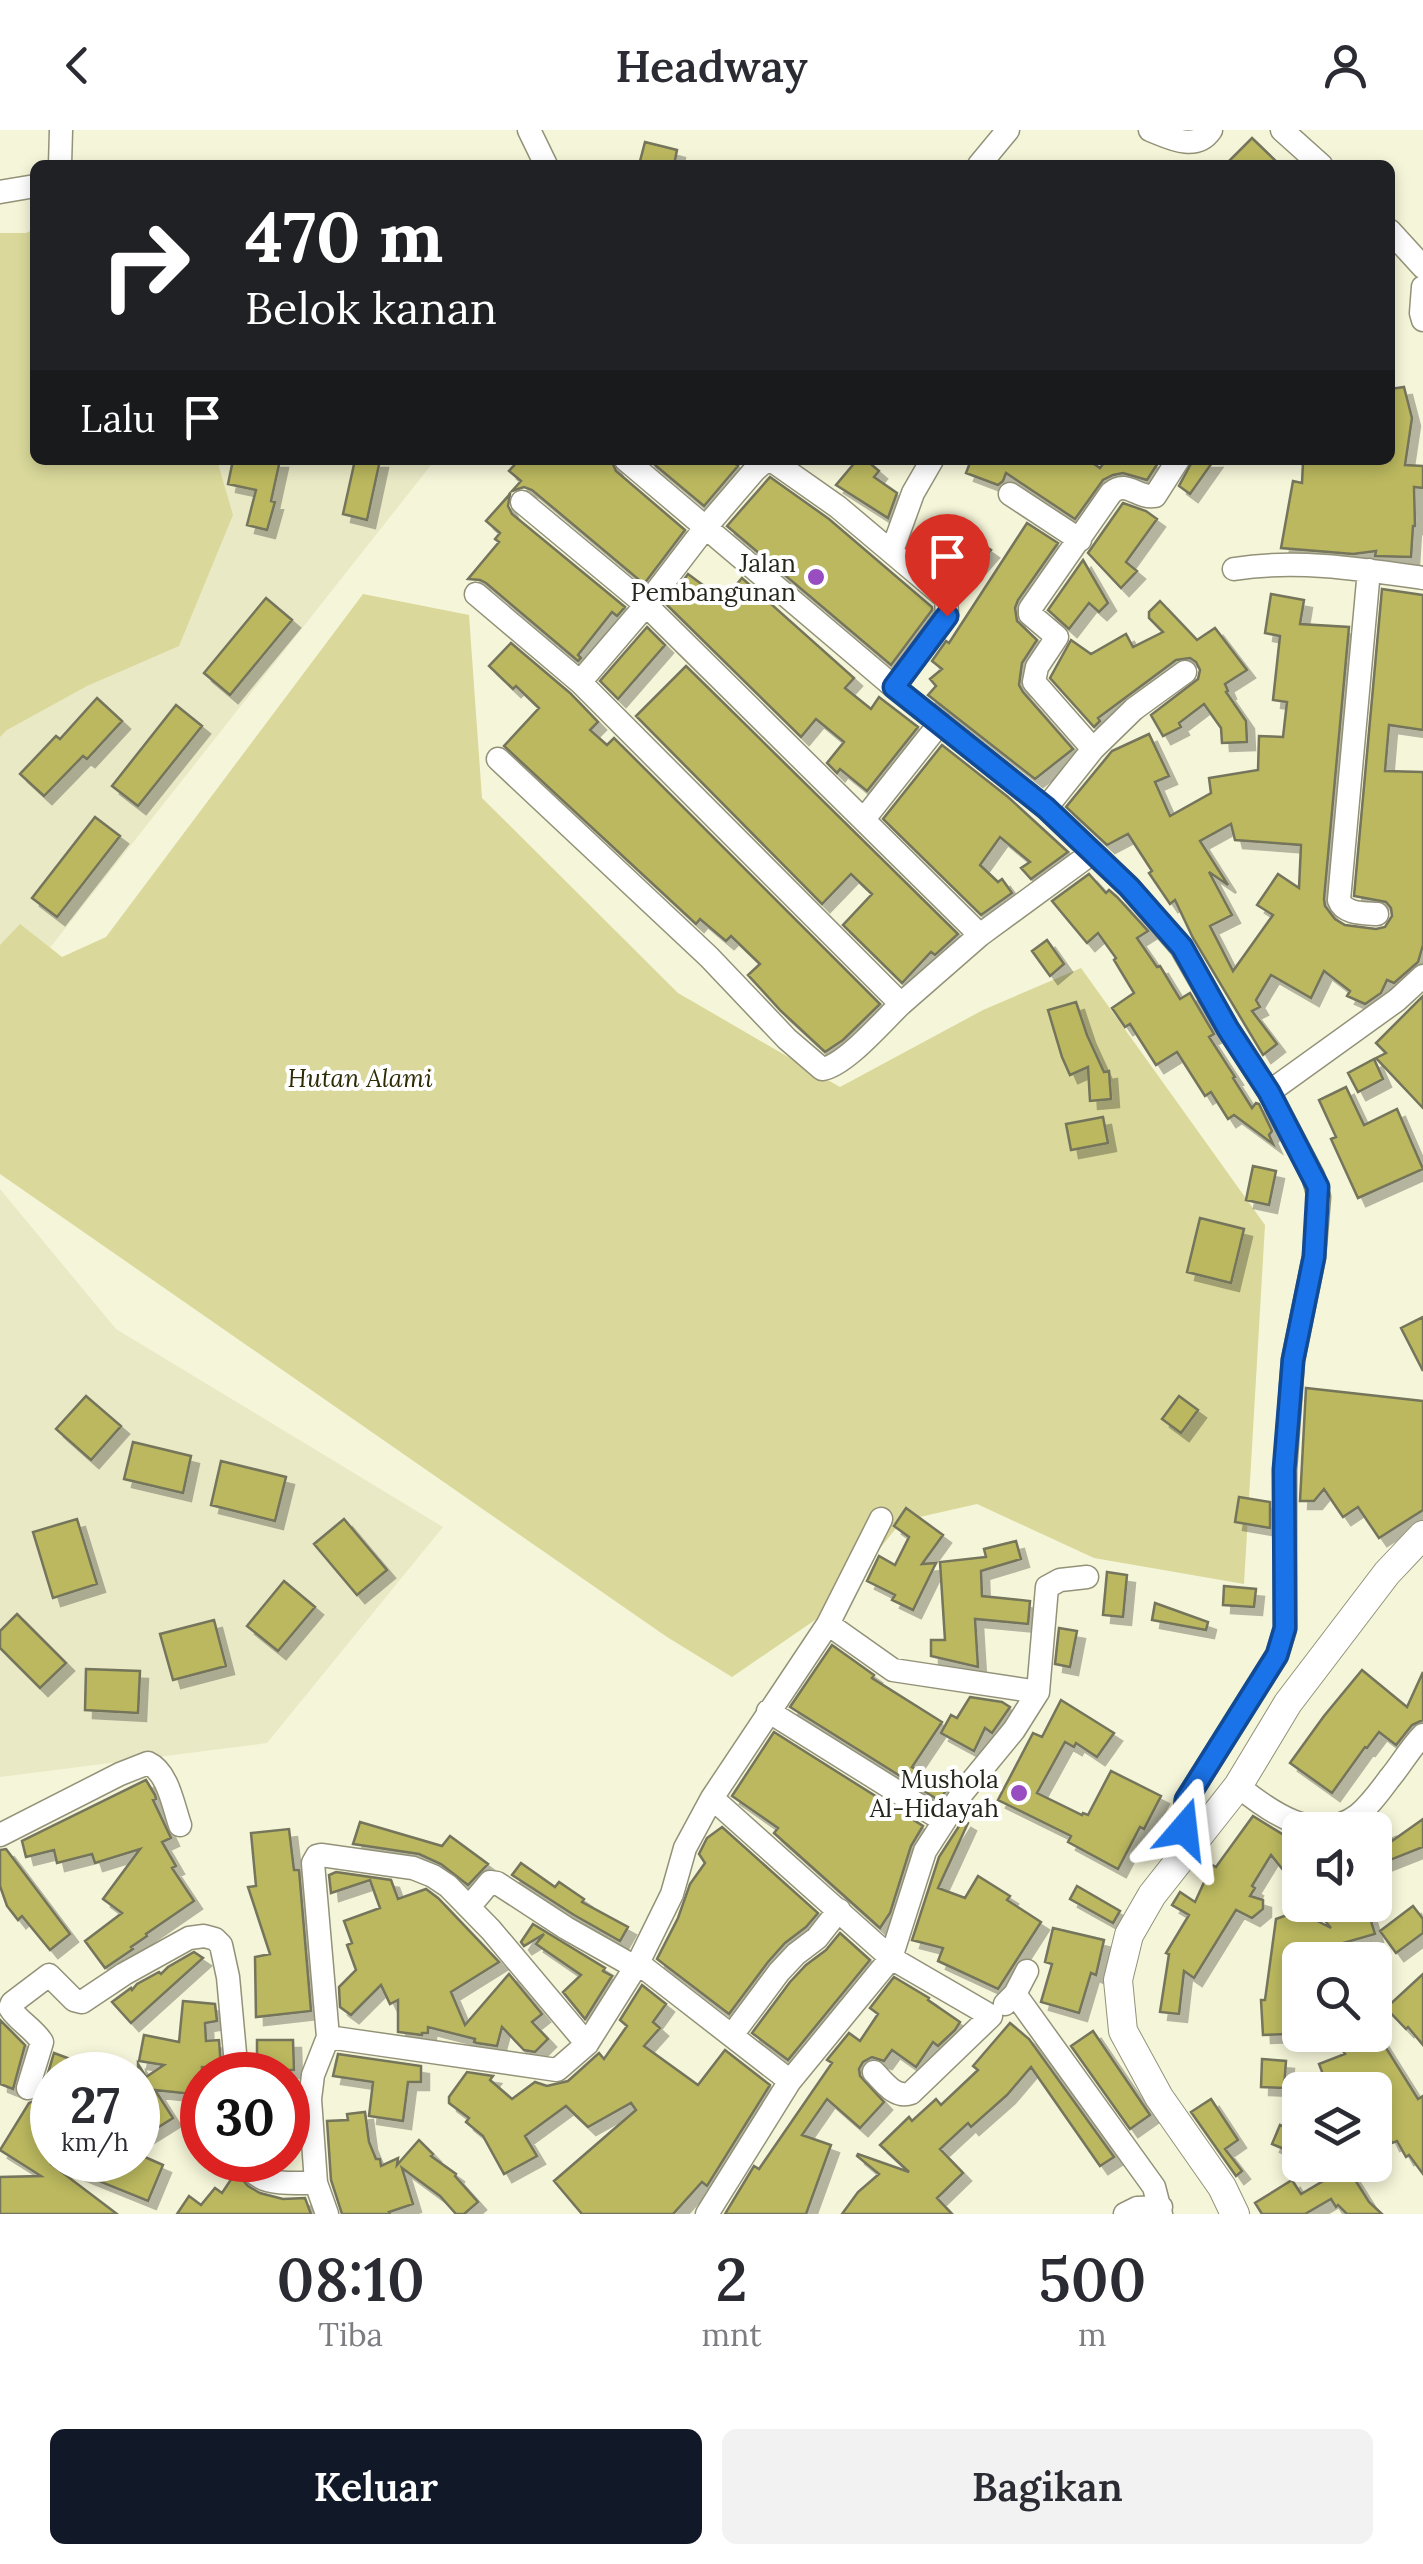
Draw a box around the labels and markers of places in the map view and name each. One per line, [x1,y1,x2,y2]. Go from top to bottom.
pin [905,514,990,617]
place label: Jalan Pembangunan [631,547,796,608]
marker: Jalan Pembangunan [805,566,827,588]
place label: Mushola Al-Hidayah [869,1763,999,1824]
marker: Mushola Al-Hidayah [1008,1782,1030,1804]

